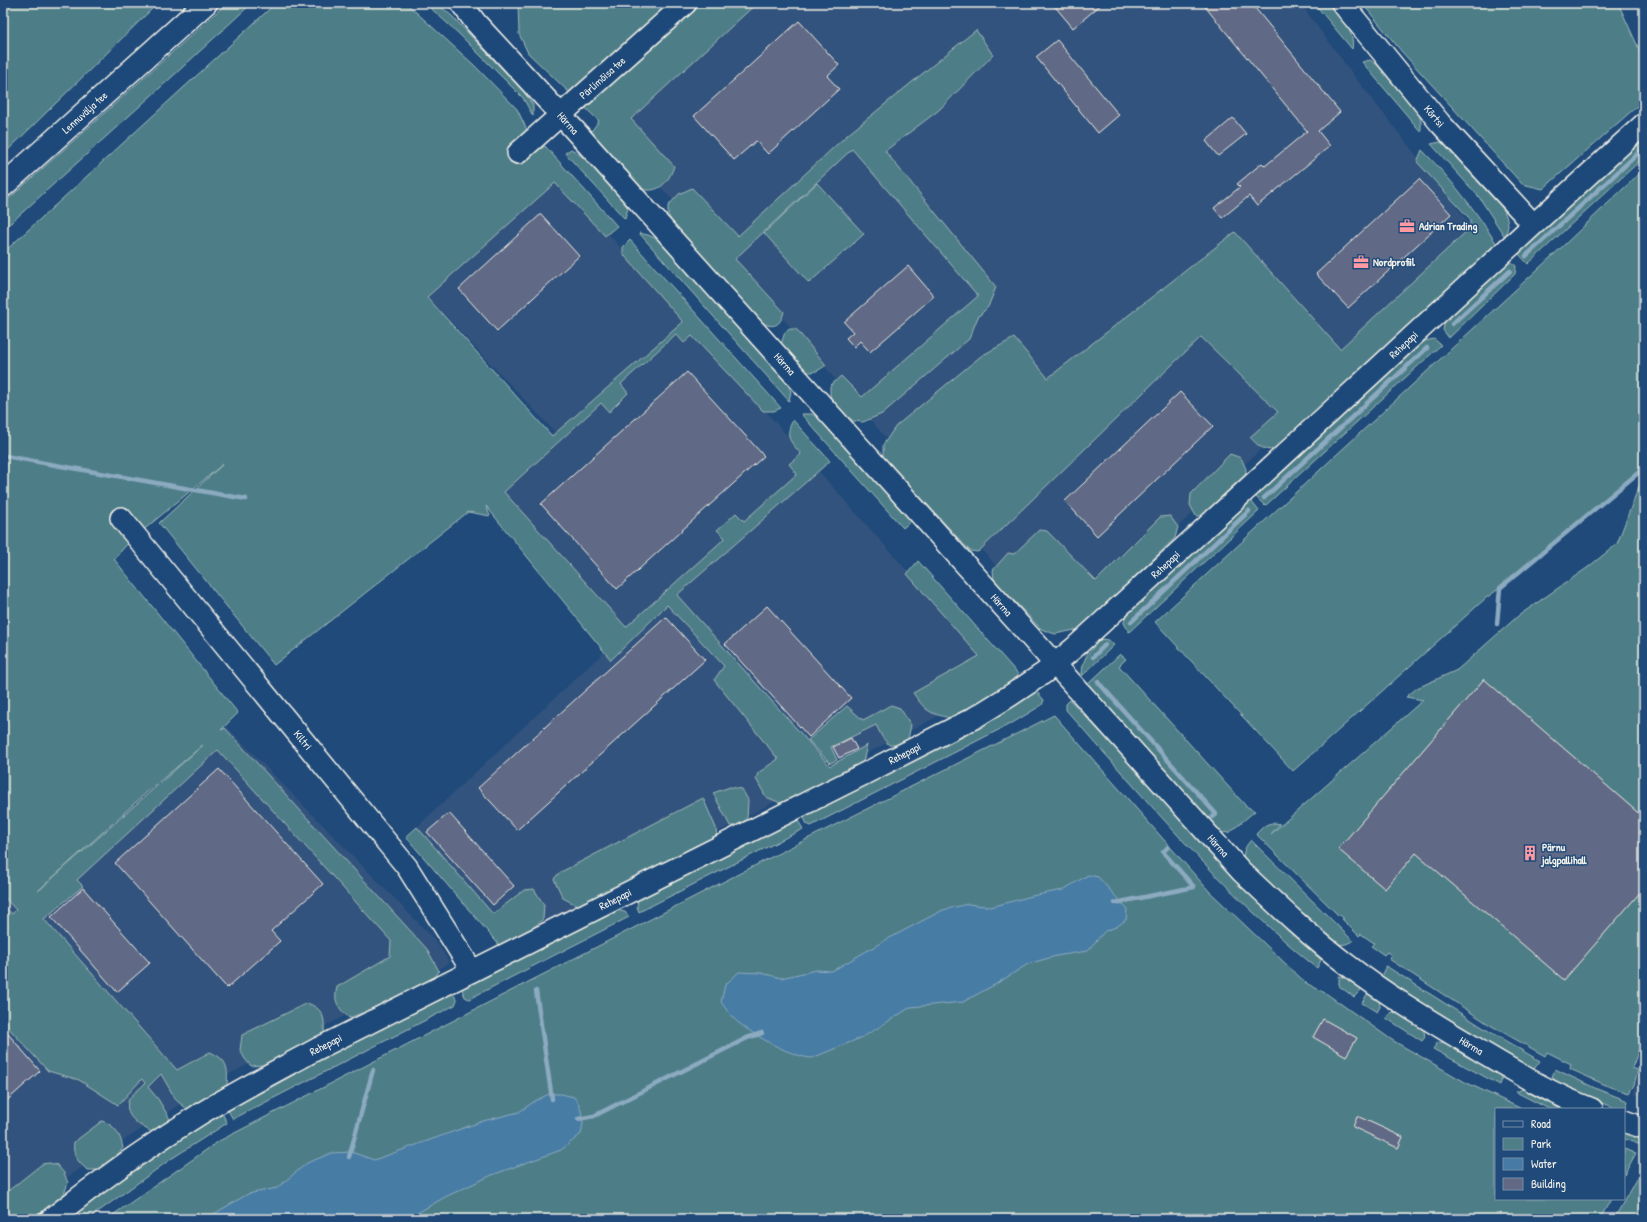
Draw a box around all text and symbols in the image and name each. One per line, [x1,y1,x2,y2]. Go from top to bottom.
street label: Pärlimõisa tee [576,53,629,102]
street label: Lennuvälja tee [59,88,111,136]
street label: Kõrtsi [1421,102,1448,130]
street label: Härma [554,109,582,138]
office icon: Adrian Trading [1398,217,1416,235]
place label: Adrian Trading [1419,219,1478,234]
office icon: Nordprofiil [1352,253,1370,271]
place label: Nordprofiil [1373,255,1416,270]
street label: Rehepapi [1386,328,1421,361]
street label: Härma [771,350,799,379]
street label: Rehepapi [1148,548,1183,581]
street label: Härma [988,591,1016,619]
street label: Kiltri [291,727,315,753]
street label: Rehepapi [886,739,923,767]
street label: Härma [1204,831,1232,860]
place label: Pärnu jalgpallihall [1540,840,1588,868]
building icon: Pärnu jalgpallihall [1521,844,1539,862]
street label: Rehepapi [597,885,634,913]
street label: Rehepapi [307,1031,344,1059]
street label: Härma [1457,1033,1486,1058]
legend [1495,1108,1625,1200]
text: Road [1531,1115,1551,1132]
text: Park [1531,1135,1551,1152]
text: Water [1531,1155,1557,1172]
text: Building [1531,1175,1566,1192]

